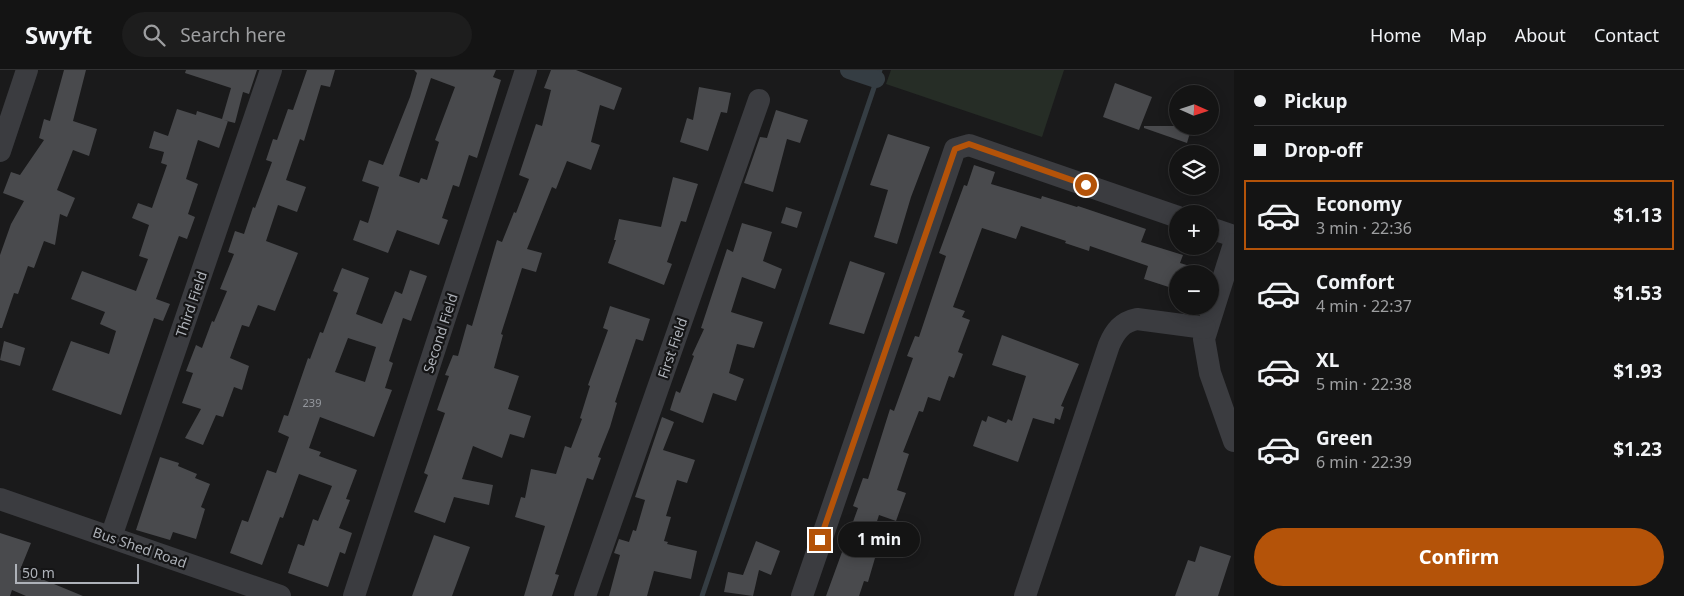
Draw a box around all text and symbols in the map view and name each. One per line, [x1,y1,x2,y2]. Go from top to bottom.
search box [122,12,472,57]
text: Swyft [25,18,92,51]
icon: search [140,21,168,49]
text: Search here [180,22,286,48]
text: Home [1370,23,1421,47]
text: Map [1449,23,1487,47]
text: About [1515,23,1566,47]
text: Contact [1594,23,1659,47]
north arrow [1169,85,1219,135]
map controls [1169,85,1219,315]
text: Pickup [1284,88,1347,114]
text: Drop-off [1284,137,1363,163]
button: layers [1169,145,1219,195]
route start [1075,174,1097,196]
text: Economy [1316,191,1402,217]
icon: car [1256,193,1301,238]
text: $1.13 [1613,202,1662,228]
button: + [1169,205,1219,255]
text: 3 min · 22:36 [1316,217,1412,239]
button: − [1169,265,1219,315]
street label: Third Field [171,268,211,340]
text: Comfort [1316,269,1395,295]
icon: car [1256,271,1301,316]
text: $1.53 [1613,280,1662,306]
street label: Second Field [418,291,462,375]
text: 4 min · 22:37 [1316,295,1412,317]
street label: First Field [653,315,691,381]
text: XL [1316,347,1339,373]
icon: car [1256,349,1301,394]
text: $1.93 [1613,358,1662,384]
text: 5 min · 22:38 [1316,373,1412,395]
house number: 239 [303,395,321,410]
text: Green [1316,425,1373,451]
icon: car [1256,427,1301,472]
text: $1.23 [1613,436,1662,462]
text: 6 min · 22:39 [1316,451,1412,473]
street label: Bus Shed Road [90,522,190,572]
callout: 1 min [838,522,920,558]
text: 1 min [857,528,901,550]
button: Confirm [1254,528,1664,586]
route end [809,529,831,551]
scale bar [15,561,139,584]
text: 50 m [22,563,55,582]

